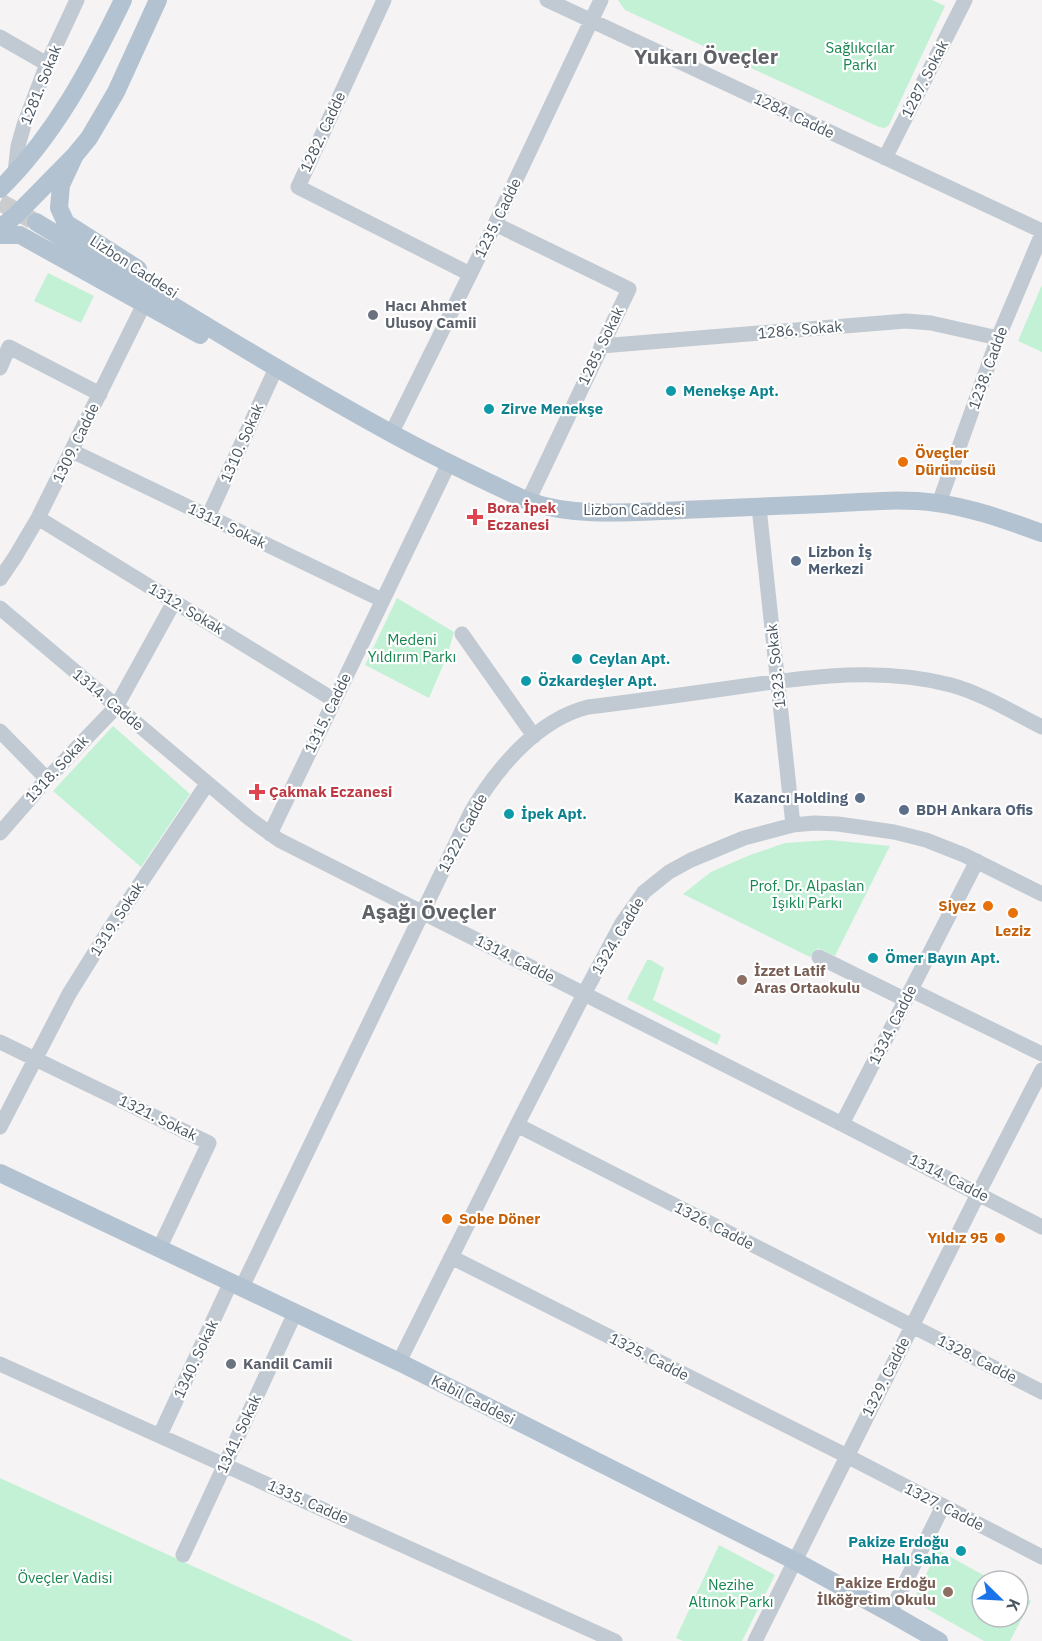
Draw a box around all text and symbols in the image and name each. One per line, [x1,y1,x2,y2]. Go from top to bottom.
street label: 1287. Sokak [897,37,952,121]
park label: Sağlıkçılar Parkı [825,38,895,74]
street label: 1281. Sokak [16,42,65,128]
district label: Yukarı Öveçler [634,42,779,70]
street label: 1282. Cadde [296,89,349,175]
street label: 1284. Cadde [751,89,837,142]
street label: 1235. Cadde [470,175,525,261]
street label: Lizbon Caddesi [87,231,182,302]
place label: Hacı Ahmet Ulusoy Camii [385,296,477,332]
street label: 1285. Sokak [573,304,628,388]
marker: Hacı Ahmet Ulusoy Camii [366,308,380,322]
street label: 1286. Sokak [757,316,843,343]
street label: 1238. Cadde [964,324,1011,412]
place label: Menekşe Apt. [683,381,779,400]
marker: Menekşe Apt. [664,384,678,398]
place label: Zirve Menekşe [501,399,603,418]
street label: 1309. Cadde [48,400,103,486]
street label: 1310. Sokak [216,400,267,485]
marker: Zirve Menekşe [482,402,496,416]
place label: Öveçler Dürümcüsü [915,443,996,479]
marker: Öveçler Dürümcüsü [896,455,910,469]
street label: 1311. Sokak [185,498,269,553]
place label: Bora İpek Eczanesi [487,498,556,534]
street label: Lizbon Caddesi [583,500,685,519]
marker: Bora İpek Eczanesi [468,510,482,524]
place label: Lizbon İş Merkezi [808,542,872,578]
marker: Lizbon İş Merkezi [789,554,803,568]
street label: 1312. Sokak [145,579,227,639]
street label: 1323. Sokak [762,623,789,709]
park label: Medeni Yıldırım Parkı [368,630,456,666]
place label: Ceylan Apt. [589,649,670,668]
marker: Ceylan Apt. [570,652,584,666]
street label: 1314. Cadde [69,665,148,735]
street label: 1315. Cadde [300,670,355,756]
place label: Özkardeşler Apt. [538,671,657,690]
marker: Özkardeşler Apt. [519,674,533,688]
street label: 1318. Sokak [21,731,92,806]
place label: Çakmak Eczanesi [269,782,392,801]
marker: Çakmak Eczanesi [250,785,264,799]
place label: Kazancı Holding [734,788,849,807]
street label: 1322. Cadde [434,790,491,875]
marker: Kazancı Holding [853,791,867,805]
place label: BDH Ankara Ofis [916,800,1034,819]
marker: BDH Ankara Ofis [897,803,911,817]
place label: İpek Apt. [521,804,587,823]
marker: İpek Apt. [502,807,516,821]
park label: Prof. Dr. Alpaslan Işıklı Parkı [749,876,865,912]
street label: 1319. Sokak [86,878,148,959]
street label: 1324. Cadde [587,894,648,978]
place label: Siyez [938,896,976,915]
district label: Aşağı Öveçler [361,897,497,925]
marker: Siyez [981,899,995,913]
marker: Leziz [1006,906,1020,920]
place label: Leziz [995,921,1031,940]
street label: 1314. Cadde [472,930,558,987]
place label: Ömer Bayın Apt. [885,948,1000,967]
marker: Ömer Bayın Apt. [866,951,880,965]
place label: İzzet Latif Aras Ortaokulu [754,961,860,997]
marker: İzzet Latif Aras Ortaokulu [735,973,749,987]
street label: 1334. Cadde [864,982,921,1068]
street label: 1321. Sokak [116,1090,200,1145]
street label: 1314. Cadde [906,1149,992,1206]
street label: 1326. Cadde [671,1197,757,1254]
place label: Sobe Döner [459,1209,540,1228]
marker: Sobe Döner [440,1212,454,1226]
place label: Yıldız 95 [927,1228,988,1247]
marker: Yıldız 95 [993,1231,1007,1245]
street label: 1340. Sokak [169,1316,222,1401]
street label: 1325. Cadde [606,1328,692,1385]
street label: 1328. Cadde [934,1330,1020,1387]
street label: 1329. Cadde [857,1334,914,1420]
place label: Kandil Camii [243,1354,333,1373]
marker: Kandil Camii [224,1357,238,1371]
street label: Kabil Caddesi [428,1370,518,1429]
street label: 1341. Sokak [212,1391,265,1476]
street label: 1335. Cadde [265,1475,352,1528]
street label: 1327. Cadde [901,1478,987,1535]
place label: Pakize Erdoğu Halı Saha [848,1532,949,1568]
marker: Pakize Erdoğu Halı Saha [954,1544,968,1558]
park label: Öveçler Vadisi [17,1568,113,1587]
north arrow [970,1569,1030,1629]
place label: Pakize Erdoğu İlköğretim Okulu [817,1573,936,1609]
park label: Nezihe Altınok Parkı [688,1575,774,1611]
marker: Pakize Erdoğu İlköğretim Okulu [941,1585,955,1599]
text: K [1002,1596,1025,1614]

